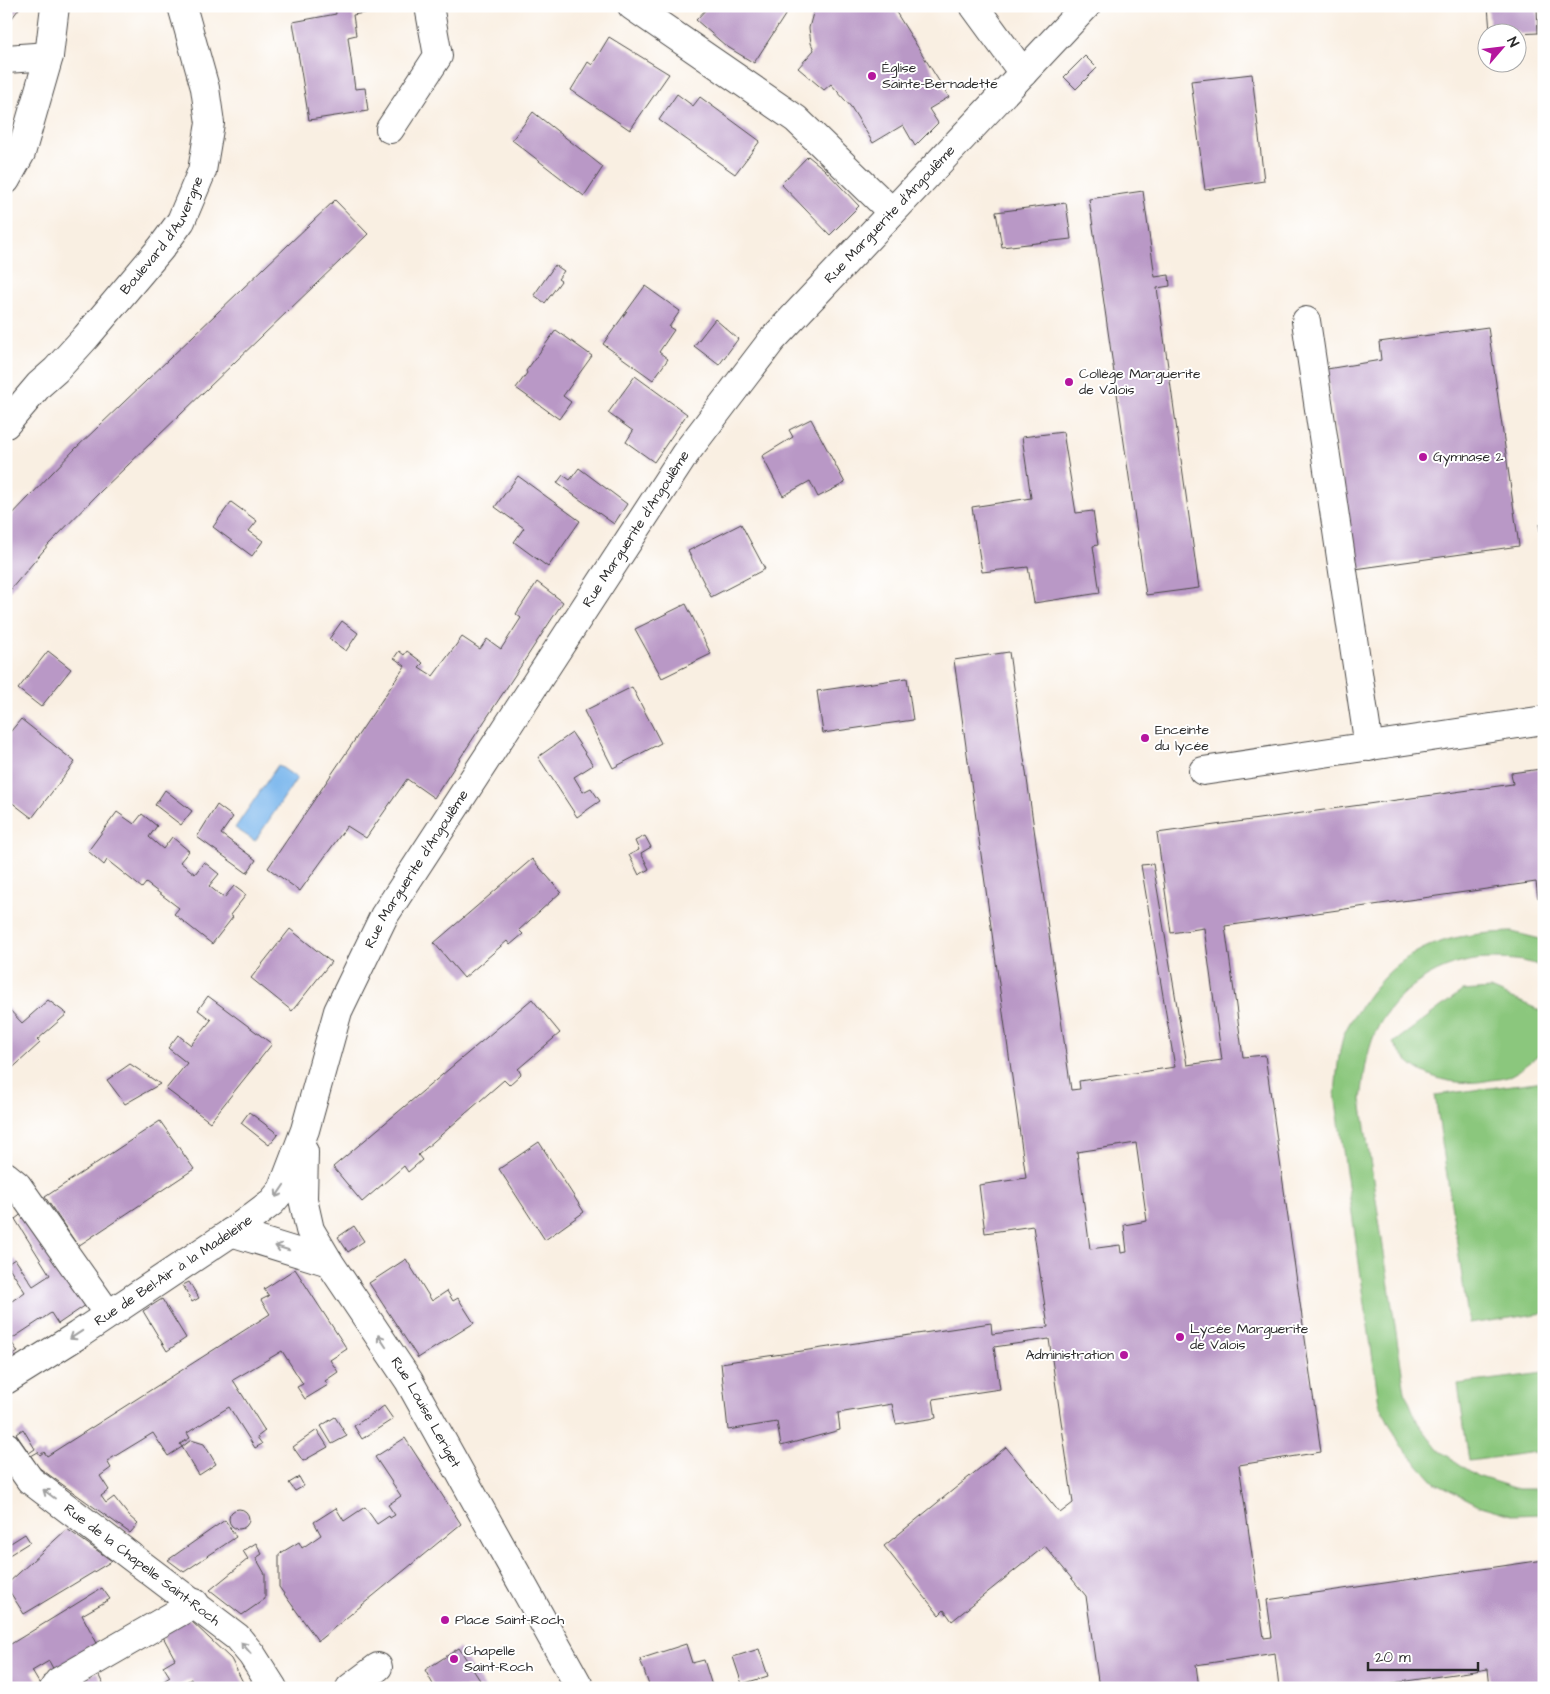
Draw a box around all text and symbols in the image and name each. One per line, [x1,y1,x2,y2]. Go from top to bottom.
north arrow [1478,22,1528,72]
text: N [1502,34,1524,51]
place label: Église Sainte-Bernadette [882,58,998,94]
marker: Église Sainte-Bernadette [866,70,878,82]
street label: Rue Marguerite d'Angoulême [820,141,960,288]
street label: Boulevard d'Auvergne [116,173,209,299]
place label: Collège Marguerite de Valois [1079,364,1201,400]
marker: Collège Marguerite de Valois [1063,376,1075,388]
street label: Rue Marguerite d'Angoulême [578,446,695,611]
place label: Gymnase 2 [1433,447,1504,467]
marker: Gymnase 2 [1417,451,1429,463]
place label: Enceinte du lycée [1155,720,1209,756]
marker: Enceinte du lycée [1139,732,1151,744]
street label: Rue Marguerite d'Angoulême [360,786,474,952]
one-way arrow [275,1184,285,1198]
street label: Rue de Bel-Air à la Madeleine [90,1210,257,1331]
one-way arrow [275,1242,291,1252]
place label: Lycée Marguerite de Valois [1190,1319,1309,1355]
one-way arrow [70,1330,84,1340]
marker: Lycée Marguerite de Valois [1174,1331,1186,1343]
one-way arrow [377,1334,387,1348]
place label: Administration [1026,1345,1114,1365]
marker: Administration [1118,1349,1130,1361]
street label: Rue Louise Leriget [386,1353,466,1472]
one-way arrow [42,1489,56,1499]
street label: Rue de la Chapelle Saint-Roch [60,1499,224,1631]
place label: Place Saint-Roch [455,1610,564,1630]
marker: Place Saint-Roch [439,1614,451,1626]
scale bar [1368,1639,1478,1671]
one-way arrow [240,1641,252,1654]
place label: Chapelle Saint-Roch [464,1641,533,1677]
text: 20 m [1375,1647,1411,1668]
marker: Chapelle Saint-Roch [448,1653,460,1665]

